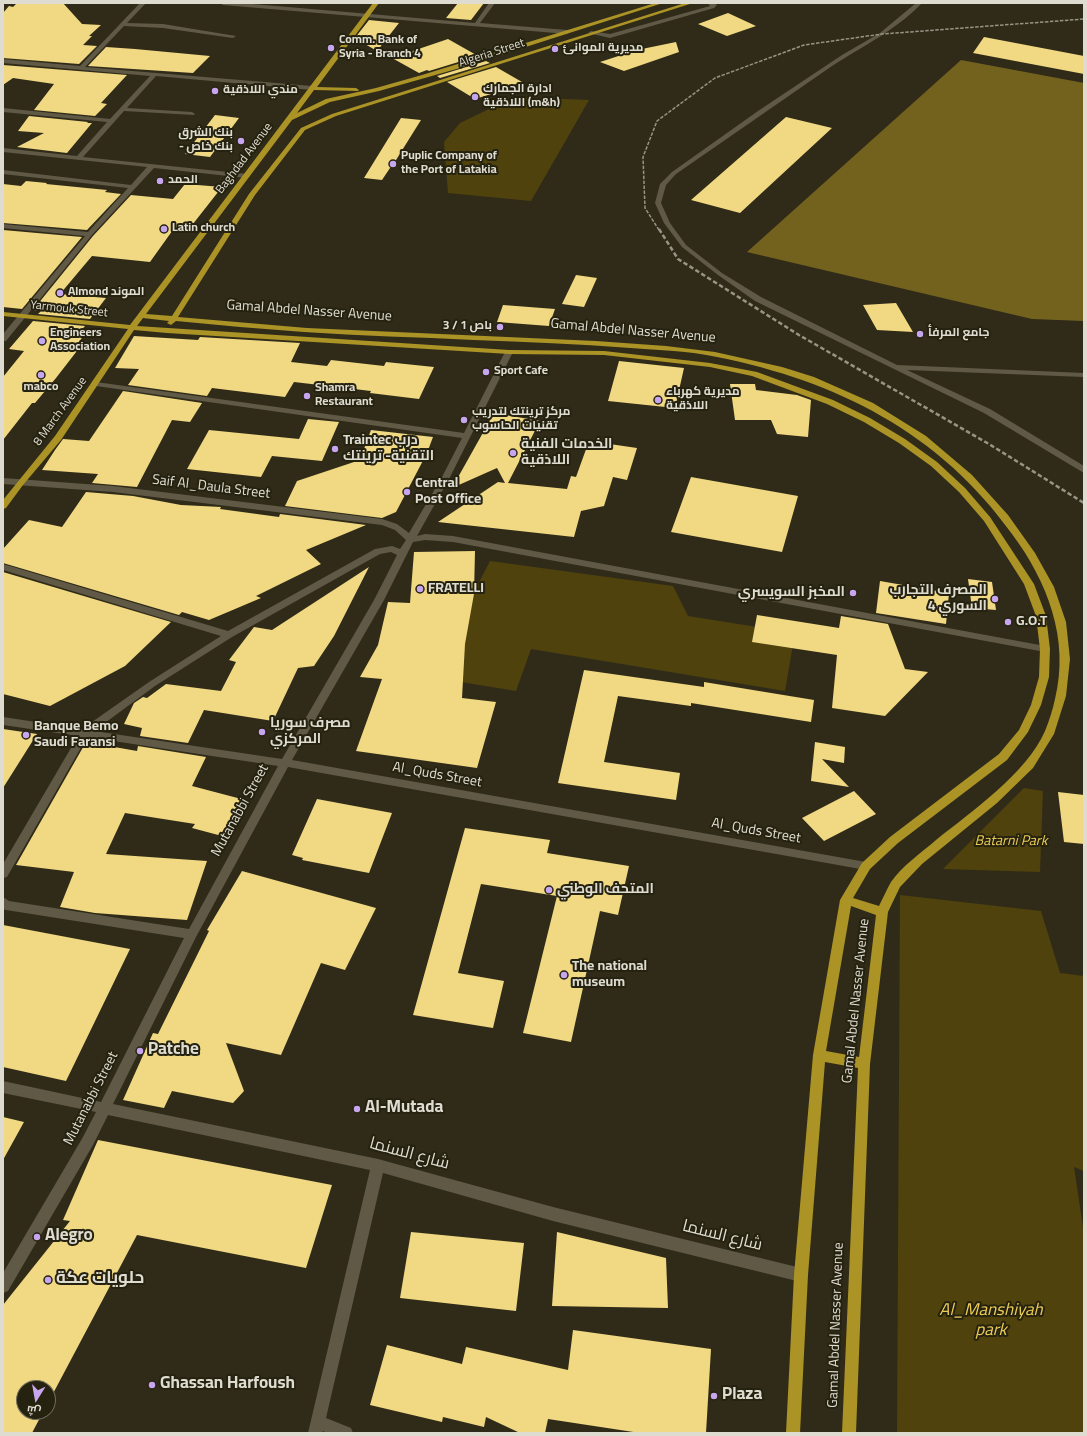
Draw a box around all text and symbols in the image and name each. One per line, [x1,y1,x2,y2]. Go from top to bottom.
place label: Comm. Bank of Syria - Branch 4 [339,34,421,62]
street label: Algeria Street [457,37,527,71]
place label: مديرية الموانئ [563,42,644,56]
marker: Comm. Bank of Syria - Branch 4 [326,43,336,53]
marker: مديرية الموانئ [550,44,560,54]
place label: ادارة الجمارك اللاذقية (m&h) [483,83,560,111]
place label: مندي اللاذقية [223,84,298,98]
marker: مندي اللاذقية [210,86,220,96]
marker: ادارة الجمارك اللاذقية (m&h) [470,92,480,102]
street label: Baghdad Avenue [214,121,276,197]
place label: بنك الشرق - بنك خاص [178,127,233,155]
marker: بنك الشرق - بنك خاص [236,136,246,146]
place label: Puplic Company of the Port of Latakia [401,150,497,178]
marker: Puplic Company of the Port of Latakia [388,159,398,169]
place label: الحمد [168,174,198,188]
marker: الحمد [155,176,165,186]
place label: Latin church [172,222,235,236]
marker: Latin church [159,224,169,234]
place label: Almond الموند [68,286,145,300]
marker: Almond الموند [55,288,65,298]
street label: Gamal Abdel Nasser Avenue [226,298,392,326]
street label: Yarmouk Street [29,299,109,321]
street label: Gamal Abdel Nasser Avenue [550,316,716,348]
place label: باص 1 / 3 [443,320,492,334]
marker: باص 1 / 3 [495,322,505,332]
place label: Engineers Association [50,327,110,355]
place label: جامع المرفأ [928,327,989,341]
marker: جامع المرفأ [915,329,925,339]
marker: Engineers Association [37,336,47,346]
place label: Sport Cafe [494,365,548,379]
marker: Sport Cafe [481,367,491,377]
marker: mabco [36,370,46,380]
street label: 8 March Avenue [31,375,91,449]
place label: mabco [24,381,58,395]
place label: Shamra Restaurant [315,382,373,410]
place label: مديرية كهرباء اللاذقية [666,386,740,414]
marker: Shamra Restaurant [302,391,312,401]
marker: مديرية كهرباء اللاذقية [653,395,663,405]
place label: مركز ترينتك لتدريب تقنيات الحاسوب [472,406,570,434]
marker: مركز ترينتك لتدريب تقنيات الحاسوب [459,415,469,425]
place label: Traintec درب التقنية- ترينتك [343,433,434,466]
place label: الخدمات الفنية اللاذقية [521,437,612,470]
marker: Traintec درب التقنية- ترينتك [330,444,340,454]
marker: الخدمات الفنية اللاذقية [508,448,518,458]
street label: Saif Al_Daula Street [151,472,271,504]
place label: Central Post Office [415,476,481,508]
marker: Central Post Office [402,487,412,497]
place label: FRATELLI [428,581,484,597]
place label: المصرف التجارب السوري 4 [890,583,987,616]
marker: FRATELLI [415,584,425,594]
place label: المخبز السويسري [738,585,845,601]
marker: المخبز السويسري [848,588,858,598]
marker: المصرف التجارب السوري 4 [990,594,1000,604]
place label: G.O.T [1016,614,1047,630]
marker: G.O.T [1003,617,1013,627]
place label: مصرف سوريا المركزي [270,716,350,748]
place label: Banque Bemo Saudi Faransi [34,719,119,752]
marker: مصرف سوريا المركزي [257,727,267,737]
marker: Banque Bemo Saudi Faransi [21,730,31,740]
street label: Al_Quds Street [391,760,483,792]
street label: Mutanabbi Street [209,762,273,860]
street label: Al_Quds Street [710,816,802,848]
park label: Batarni Park [975,834,1047,850]
place label: المتحف الوطني [557,882,654,898]
marker: المتحف الوطني [544,885,554,895]
street label: Gamal Abdel Nasser Avenue [840,918,874,1084]
place label: The national museum [572,959,647,992]
marker: The national museum [559,970,569,980]
place label: Patche [148,1041,199,1061]
marker: Patche [135,1046,145,1056]
street label: Mutanabbi Street [61,1049,123,1149]
place label: Al-Mutada [365,1099,443,1119]
marker: Al-Mutada [352,1104,362,1114]
street label: شارع السنما [367,1135,451,1175]
street label: شارع السنما [680,1217,764,1257]
place label: Alegro [45,1227,93,1247]
marker: Alegro [32,1232,42,1242]
street label: Gamal Abdel Nasser Avenue [826,1242,848,1408]
place label: حلويات عكة [56,1270,144,1290]
marker: حلويات عكة [43,1275,53,1285]
park label: Al_Manshiyah park [939,1302,1043,1342]
place label: Ghassan Harfoush [160,1375,295,1395]
north arrow [16,1380,56,1420]
marker: Ghassan Harfoush [147,1380,157,1390]
place label: Plaza [722,1386,762,1406]
marker: Plaza [709,1391,719,1401]
text: ش [25,1400,43,1422]

